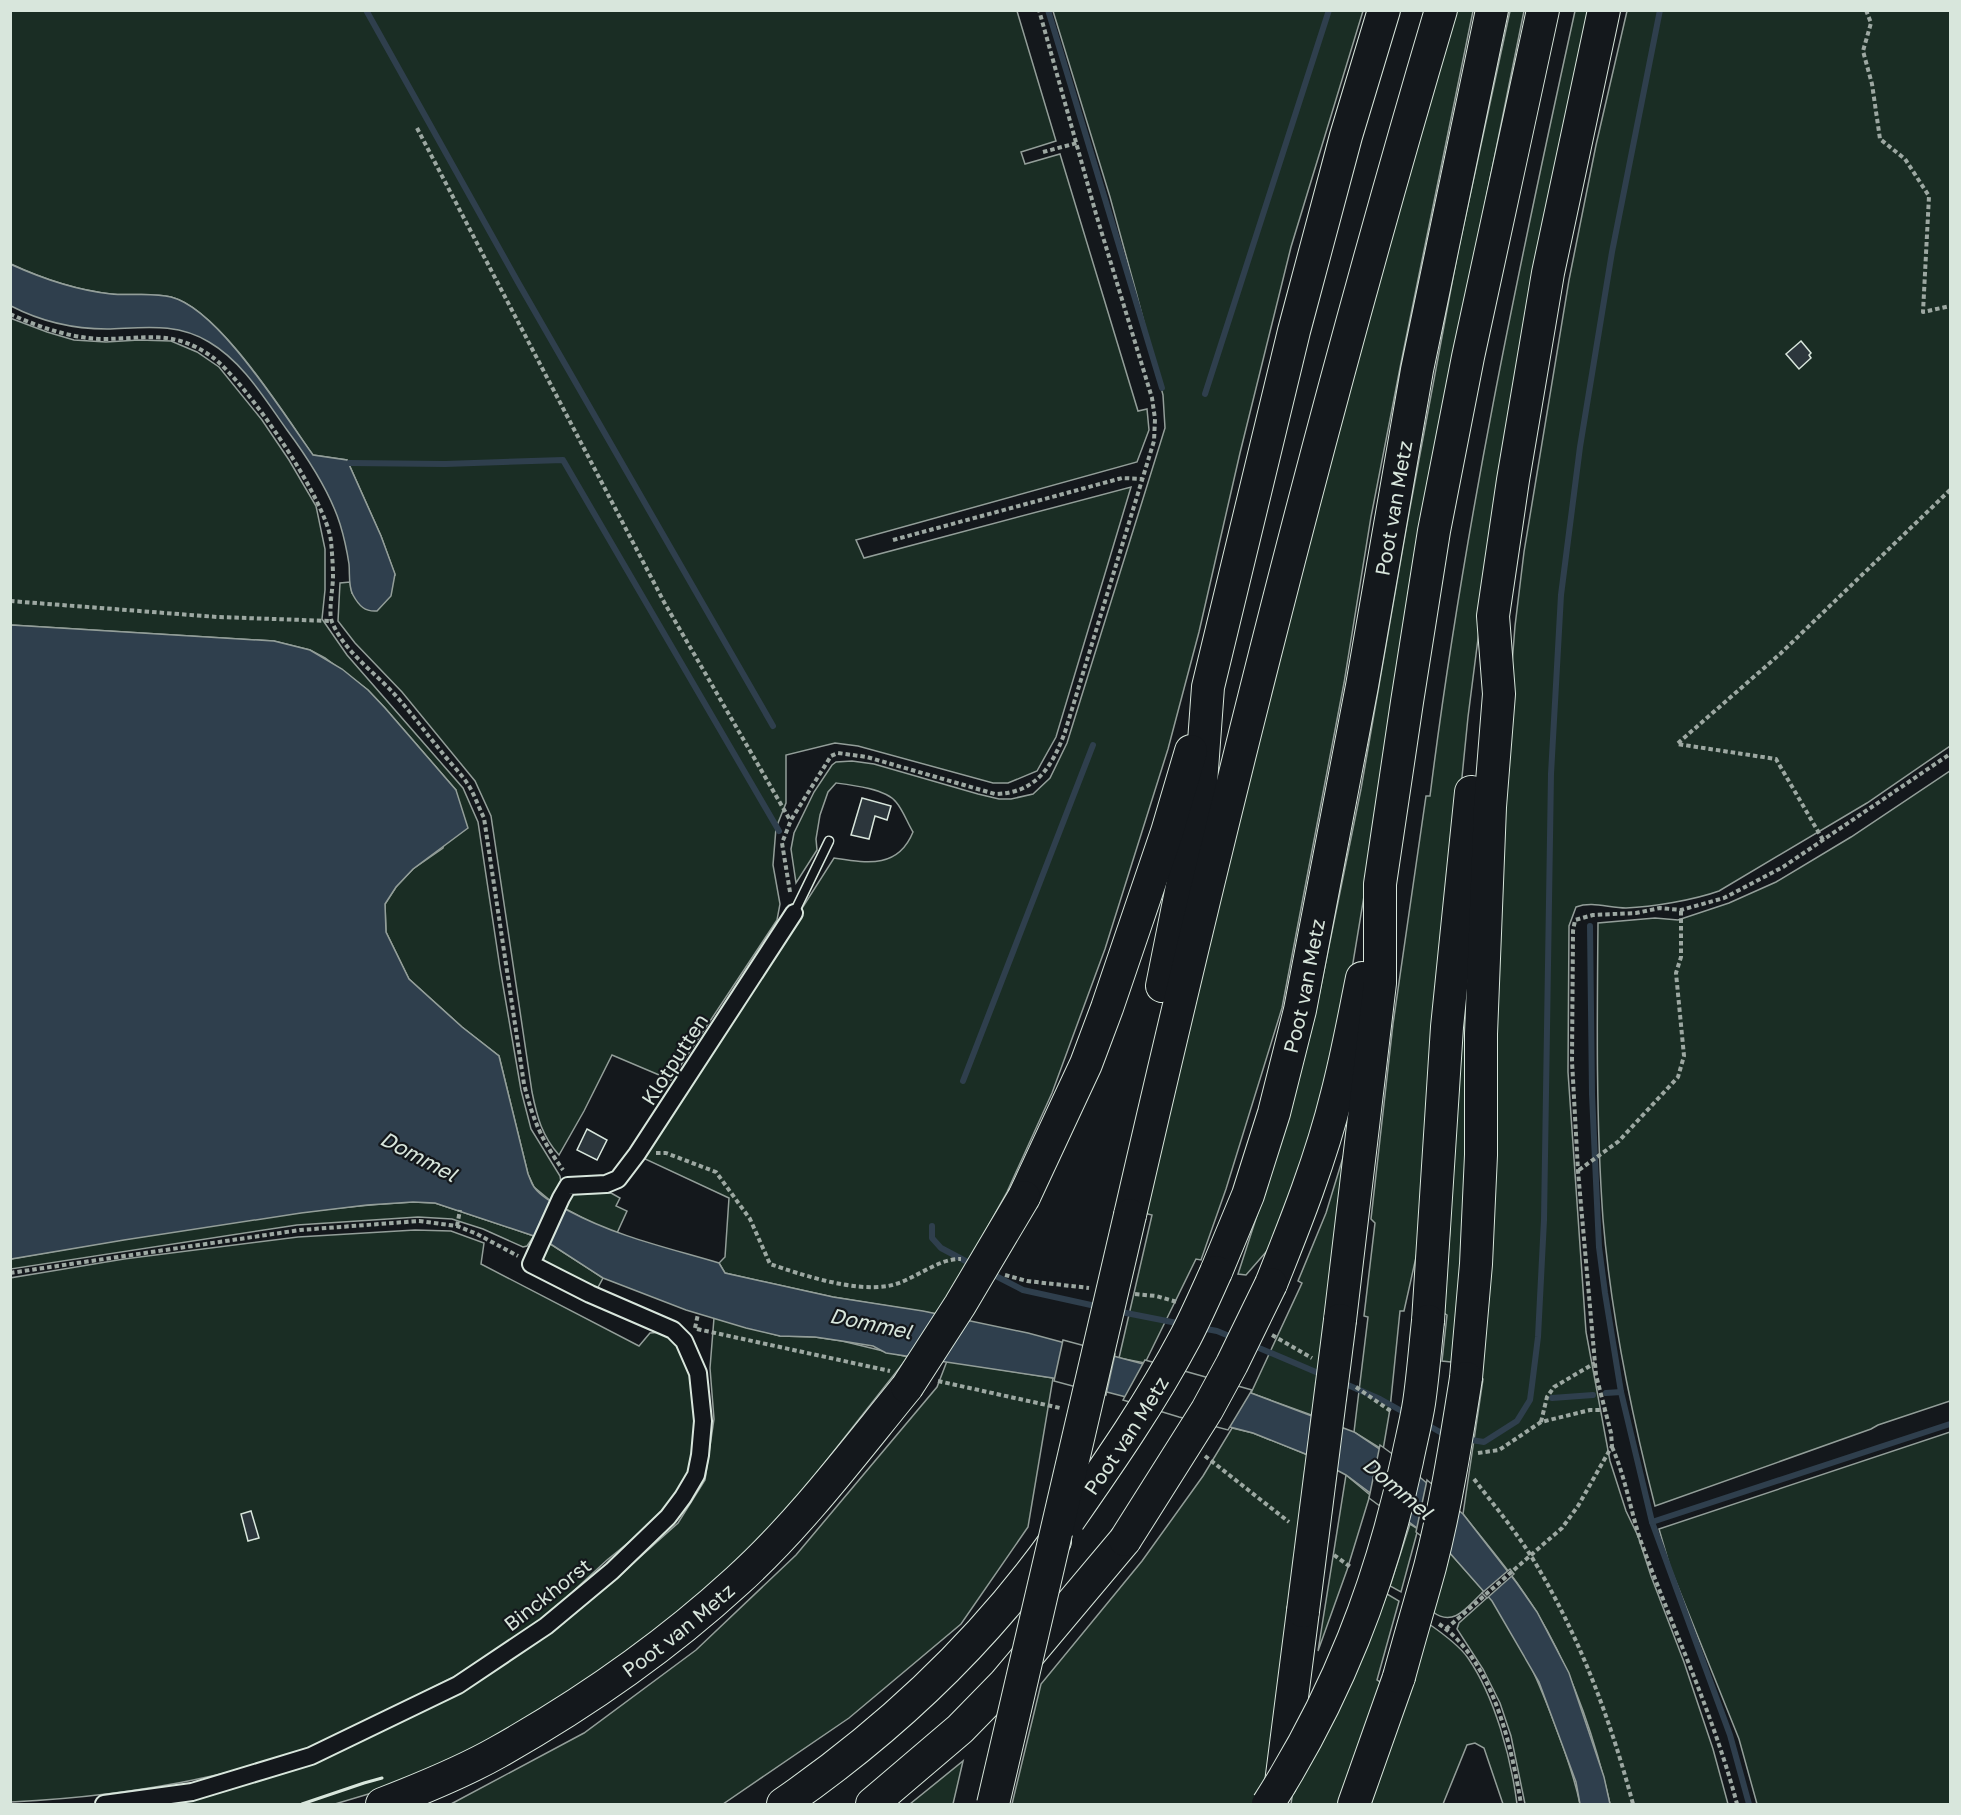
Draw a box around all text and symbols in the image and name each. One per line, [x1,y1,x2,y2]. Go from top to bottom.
street label: Poot van Metz [1369,439,1416,578]
street label: Poot van Metz [1278,917,1329,1056]
street label: Klotputten [636,1009,712,1109]
water label: Dommel [376,1125,463,1188]
water label: Dommel [828,1302,916,1345]
street label: Poot van Metz [1078,1372,1173,1499]
water label: Dommel [1358,1451,1439,1526]
street label: Binckhorst [499,1553,595,1635]
street label: Poot van Metz [617,1578,739,1682]

